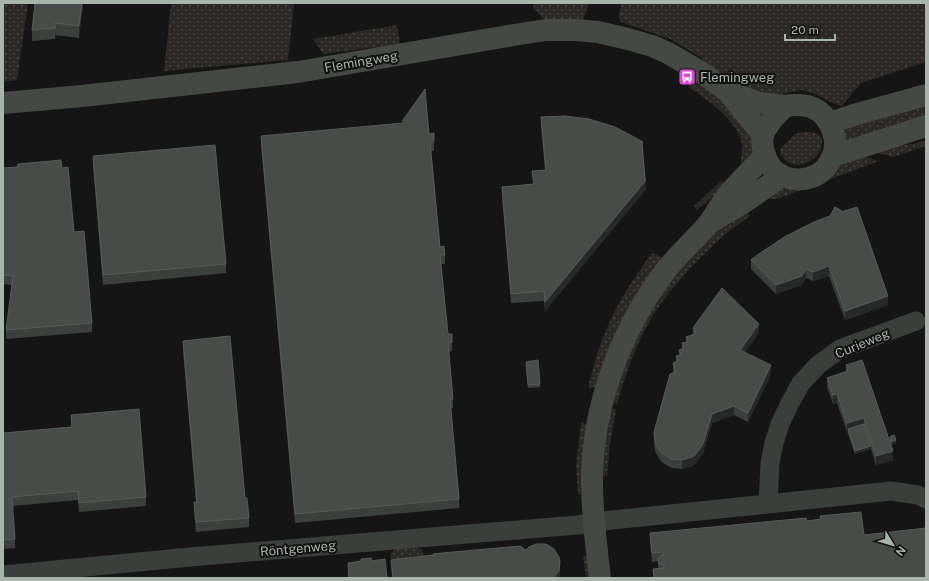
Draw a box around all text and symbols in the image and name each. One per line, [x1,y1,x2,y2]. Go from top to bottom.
scale bar [785,16,835,42]
text: 20 m [791,23,819,37]
street label: Flemingweg [323,48,399,75]
bus stop icon: Flemingweg [677,67,697,87]
place label: Flemingweg [700,70,774,85]
street label: Curieweg [833,325,892,362]
north arrow [873,525,913,565]
street label: Röntgenweg [259,538,337,559]
text: N [894,544,908,558]

